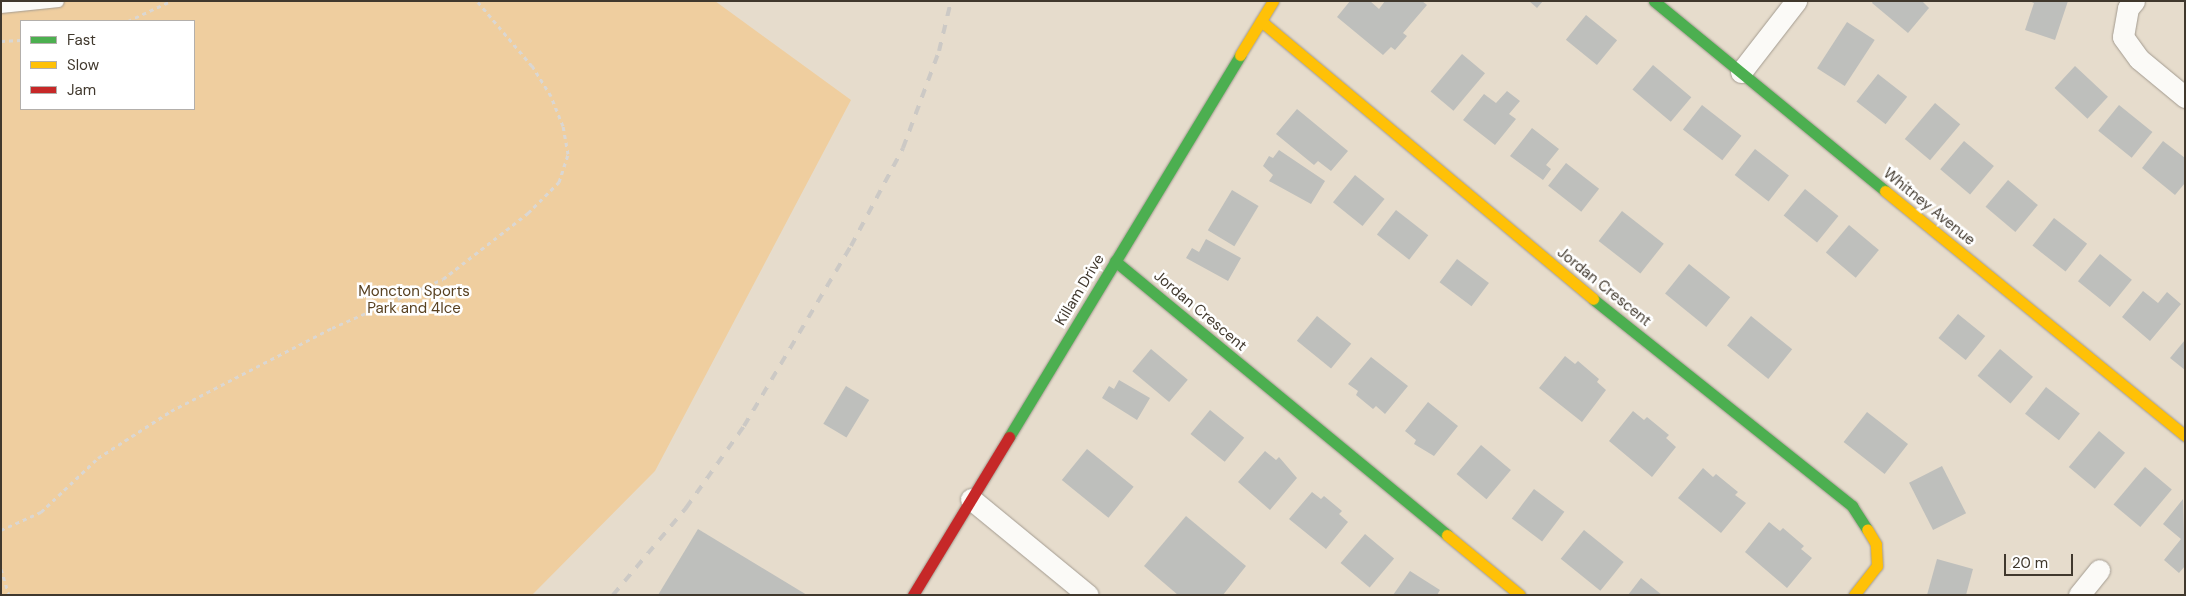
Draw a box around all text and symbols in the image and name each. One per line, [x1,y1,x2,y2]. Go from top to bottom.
legend [20,20,195,110]
text: Fast [67,30,96,50]
text: Slow [67,55,99,75]
text: Jam [67,80,96,100]
street label: Whitney Avenue [1880,165,1978,249]
street label: Jordan Crescent [1553,244,1655,330]
street label: Killam Drive [1052,251,1108,329]
street label: Jordan Crescent [1150,267,1250,355]
park label: Moncton Sports Park and 4Ice [358,282,470,317]
scale bar [2006,544,2075,576]
text: 20 m [2012,553,2048,573]

